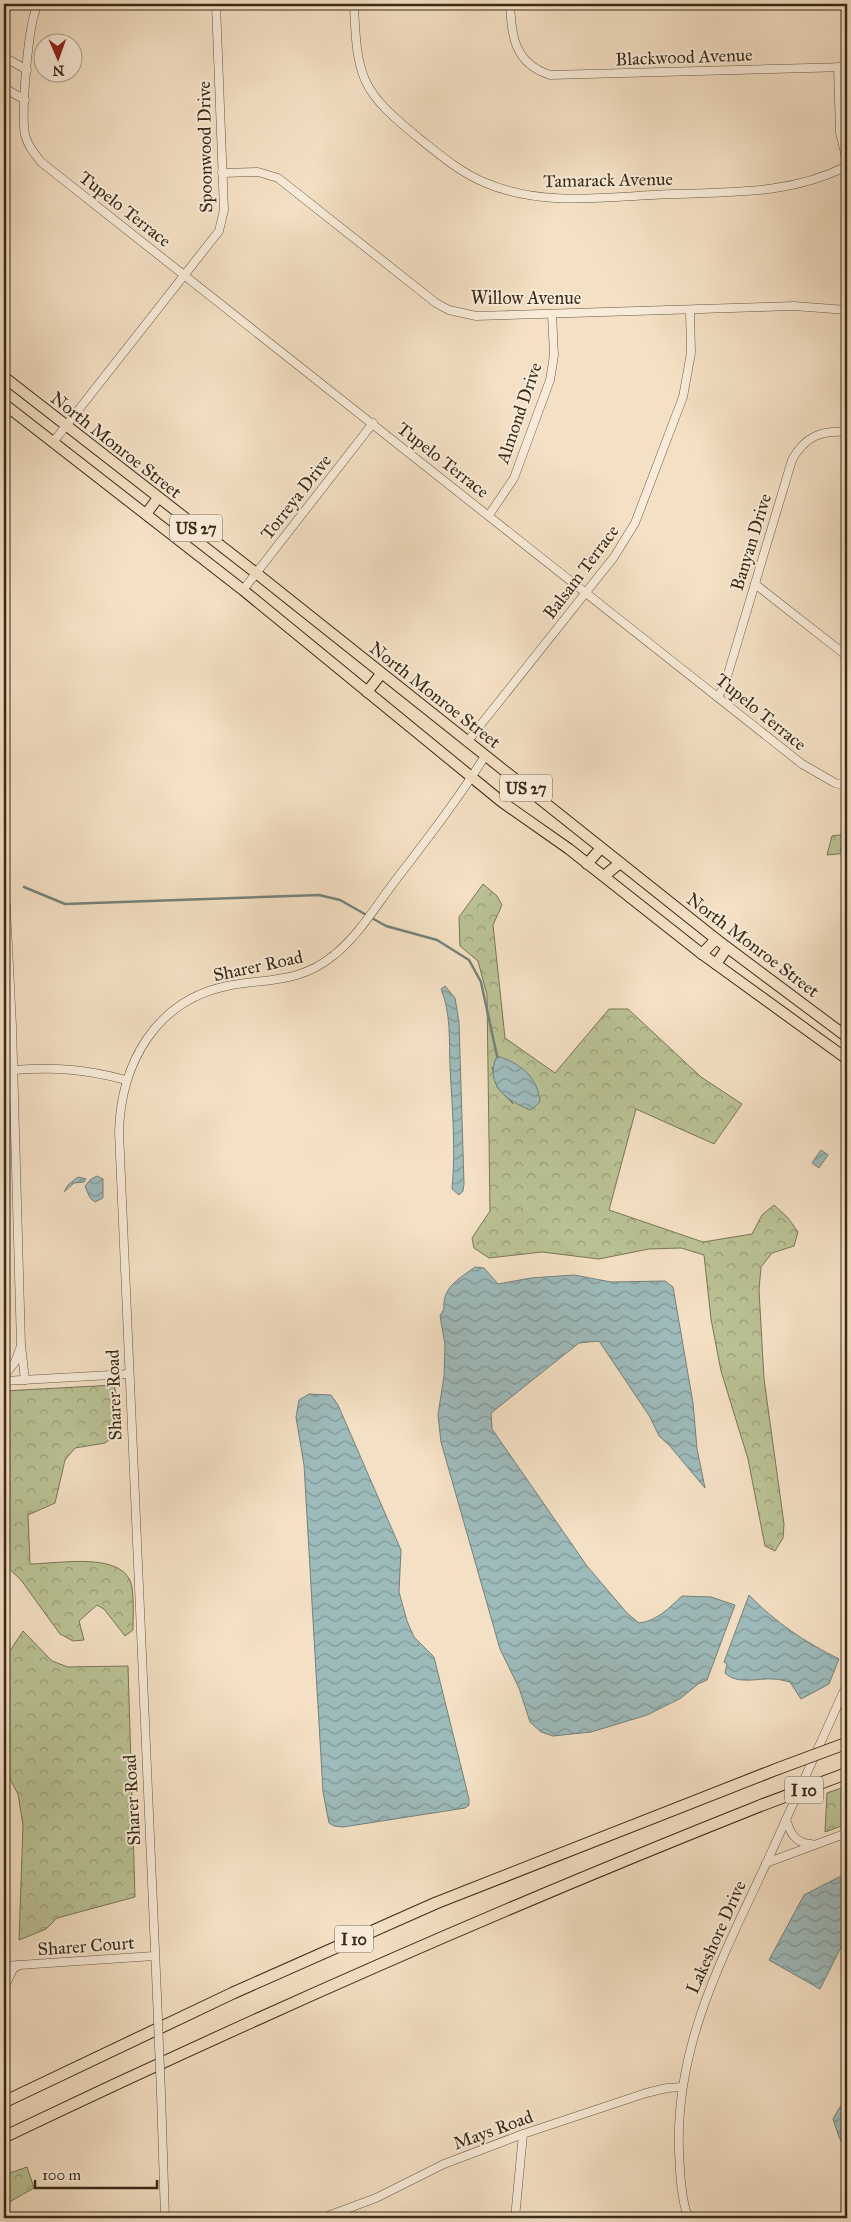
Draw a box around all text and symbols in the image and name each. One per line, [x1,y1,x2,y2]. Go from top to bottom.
north arrow [32,32,82,82]
street label: Blackwood Avenue [615,44,753,70]
text: N [52,62,65,79]
street label: Spoonwood Drive [193,81,217,213]
street label: Tupelo Terrace [75,166,175,252]
street label: Tamarack Avenue [543,168,673,192]
street label: Willow Avenue [471,287,581,309]
street label: Almond Drive [491,360,547,467]
street label: North Monroe Street [46,387,186,503]
street label: Tupelo Terrace [393,417,493,503]
street label: Torreya Drive [256,450,336,544]
street label: Banyan Drive [726,491,776,593]
road number: US 27 [170,514,222,542]
street label: Balsam Terrace [538,521,624,623]
street label: North Monroe Street [365,637,505,753]
street label: Tupelo Terrace [711,669,811,755]
road number: US 27 [500,774,552,801]
street label: North Monroe Street [682,888,824,1002]
street label: Sharer Road [211,946,305,986]
street label: Sharer Road [101,1349,127,1441]
street label: Sharer Road [119,1754,145,1846]
road number: I 10 [785,1776,823,1804]
street label: Lakeshore Drive [681,1877,751,1997]
road number: I 10 [335,1926,373,1952]
street label: Sharer Court [37,1932,136,1960]
street label: Mays Road [450,2105,536,2155]
scale bar [35,2157,158,2189]
text: 100 m [42,2166,82,2184]

